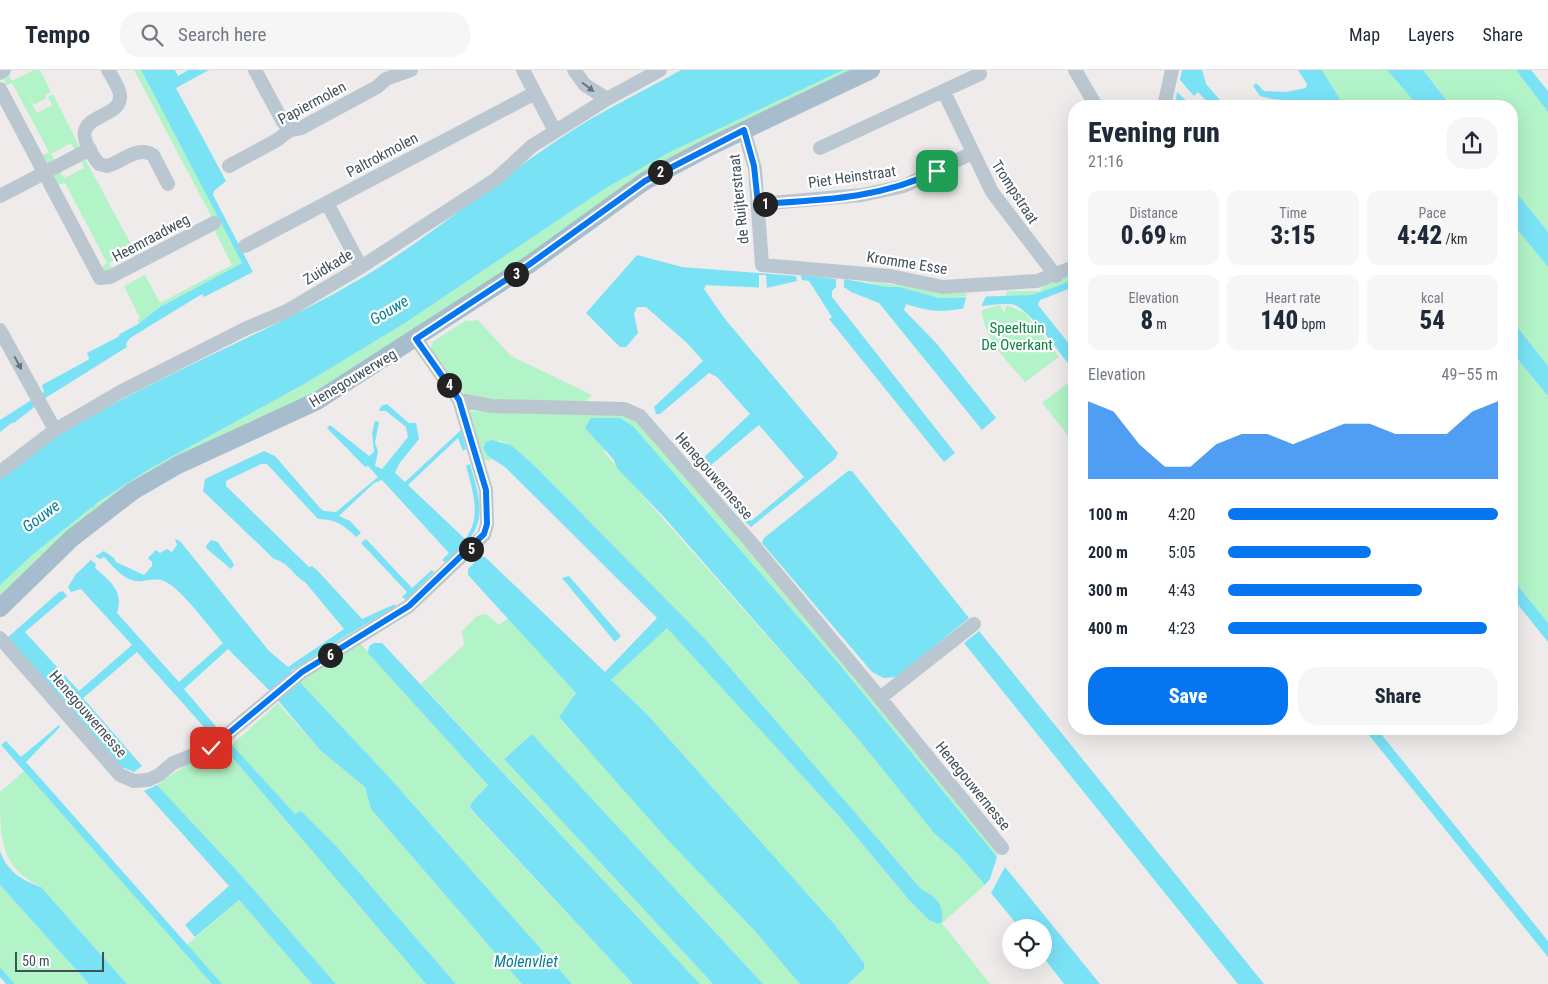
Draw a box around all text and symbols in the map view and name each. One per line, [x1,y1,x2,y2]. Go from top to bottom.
search box [120,12,470,57]
text: Tempo [25,21,90,49]
icon: search [138,21,166,49]
text: Search here [178,23,266,46]
text: Map [1349,24,1380,45]
text: Layers [1408,24,1455,45]
text: Share [1483,24,1523,45]
street label: Papiermolen [275,78,349,128]
one-way arrow [581,82,595,92]
text: Evening run [1088,116,1220,149]
button: share [1446,117,1498,169]
street label: Paltrokmolen [343,129,421,181]
pin [916,150,958,192]
text: 21:16 [1088,152,1123,171]
street label: de Ruijterstraat [725,153,753,245]
icon: arrive [923,157,951,185]
street label: Trompstraat [988,157,1042,227]
pin: 2 [648,160,672,184]
street label: Piet Heinstraat [807,162,897,192]
text: 2 [657,164,664,180]
pin: 1 [752,192,778,216]
text: 1 [762,196,769,212]
text: Distance [1130,205,1178,221]
text: Time [1279,205,1307,221]
text: Pace [1419,205,1446,221]
street label: Heemraadweg [109,210,193,266]
text: 0.69 [1121,221,1166,250]
text: 3:15 [1270,221,1316,250]
text: 4:42 [1397,221,1442,250]
text: km [1166,231,1186,247]
text: /km [1442,231,1468,247]
street label: Zuidkade [300,245,356,289]
street label: Kromme Esse [865,248,949,278]
pin: 3 [504,262,528,286]
text: 3 [513,266,520,282]
text: Elevation [1128,290,1179,306]
text: Heart rate [1265,290,1321,306]
text: kcal [1421,290,1444,306]
water label: Gouwe [366,291,412,329]
text: 8 [1140,306,1153,335]
text: 140 [1260,306,1298,335]
text: 54 [1420,306,1445,335]
text: m [1153,316,1167,332]
text: bpm [1298,316,1326,332]
park label: Speeltuin De Overkant [981,319,1053,354]
street label: Henegouwerweg [306,345,400,411]
one-way arrow [14,356,22,371]
text: Elevation [1088,365,1146,384]
text: 49–55 m [1442,365,1498,384]
pin: 4 [436,372,462,398]
text: 4 [446,377,453,393]
street label: Henegouwernesse [671,429,757,523]
water label: Gouwe [19,496,63,536]
text: 100 m [1088,505,1128,524]
text: 4:20 [1168,505,1195,524]
pin: 5 [458,536,484,562]
text: 5 [468,541,475,557]
text: 200 m [1088,543,1128,562]
text: 5:05 [1168,543,1195,562]
text: 300 m [1088,581,1128,600]
text: 4:43 [1168,581,1195,600]
text: 400 m [1088,619,1128,638]
text: 4:23 [1168,619,1195,638]
pin: 6 [318,642,342,668]
text: 6 [327,647,334,663]
street label: Henegouwernesse [45,667,131,761]
button: Save [1088,667,1288,725]
button: Share [1298,667,1498,725]
pin [190,727,232,769]
icon: check [197,734,225,762]
street label: Henegouwernesse [932,738,1014,834]
map controls [1002,919,1052,969]
button: locate [1002,919,1052,969]
scale bar [15,949,104,972]
water label: Molenvliet [494,952,558,971]
text: 50 m [22,953,50,969]

